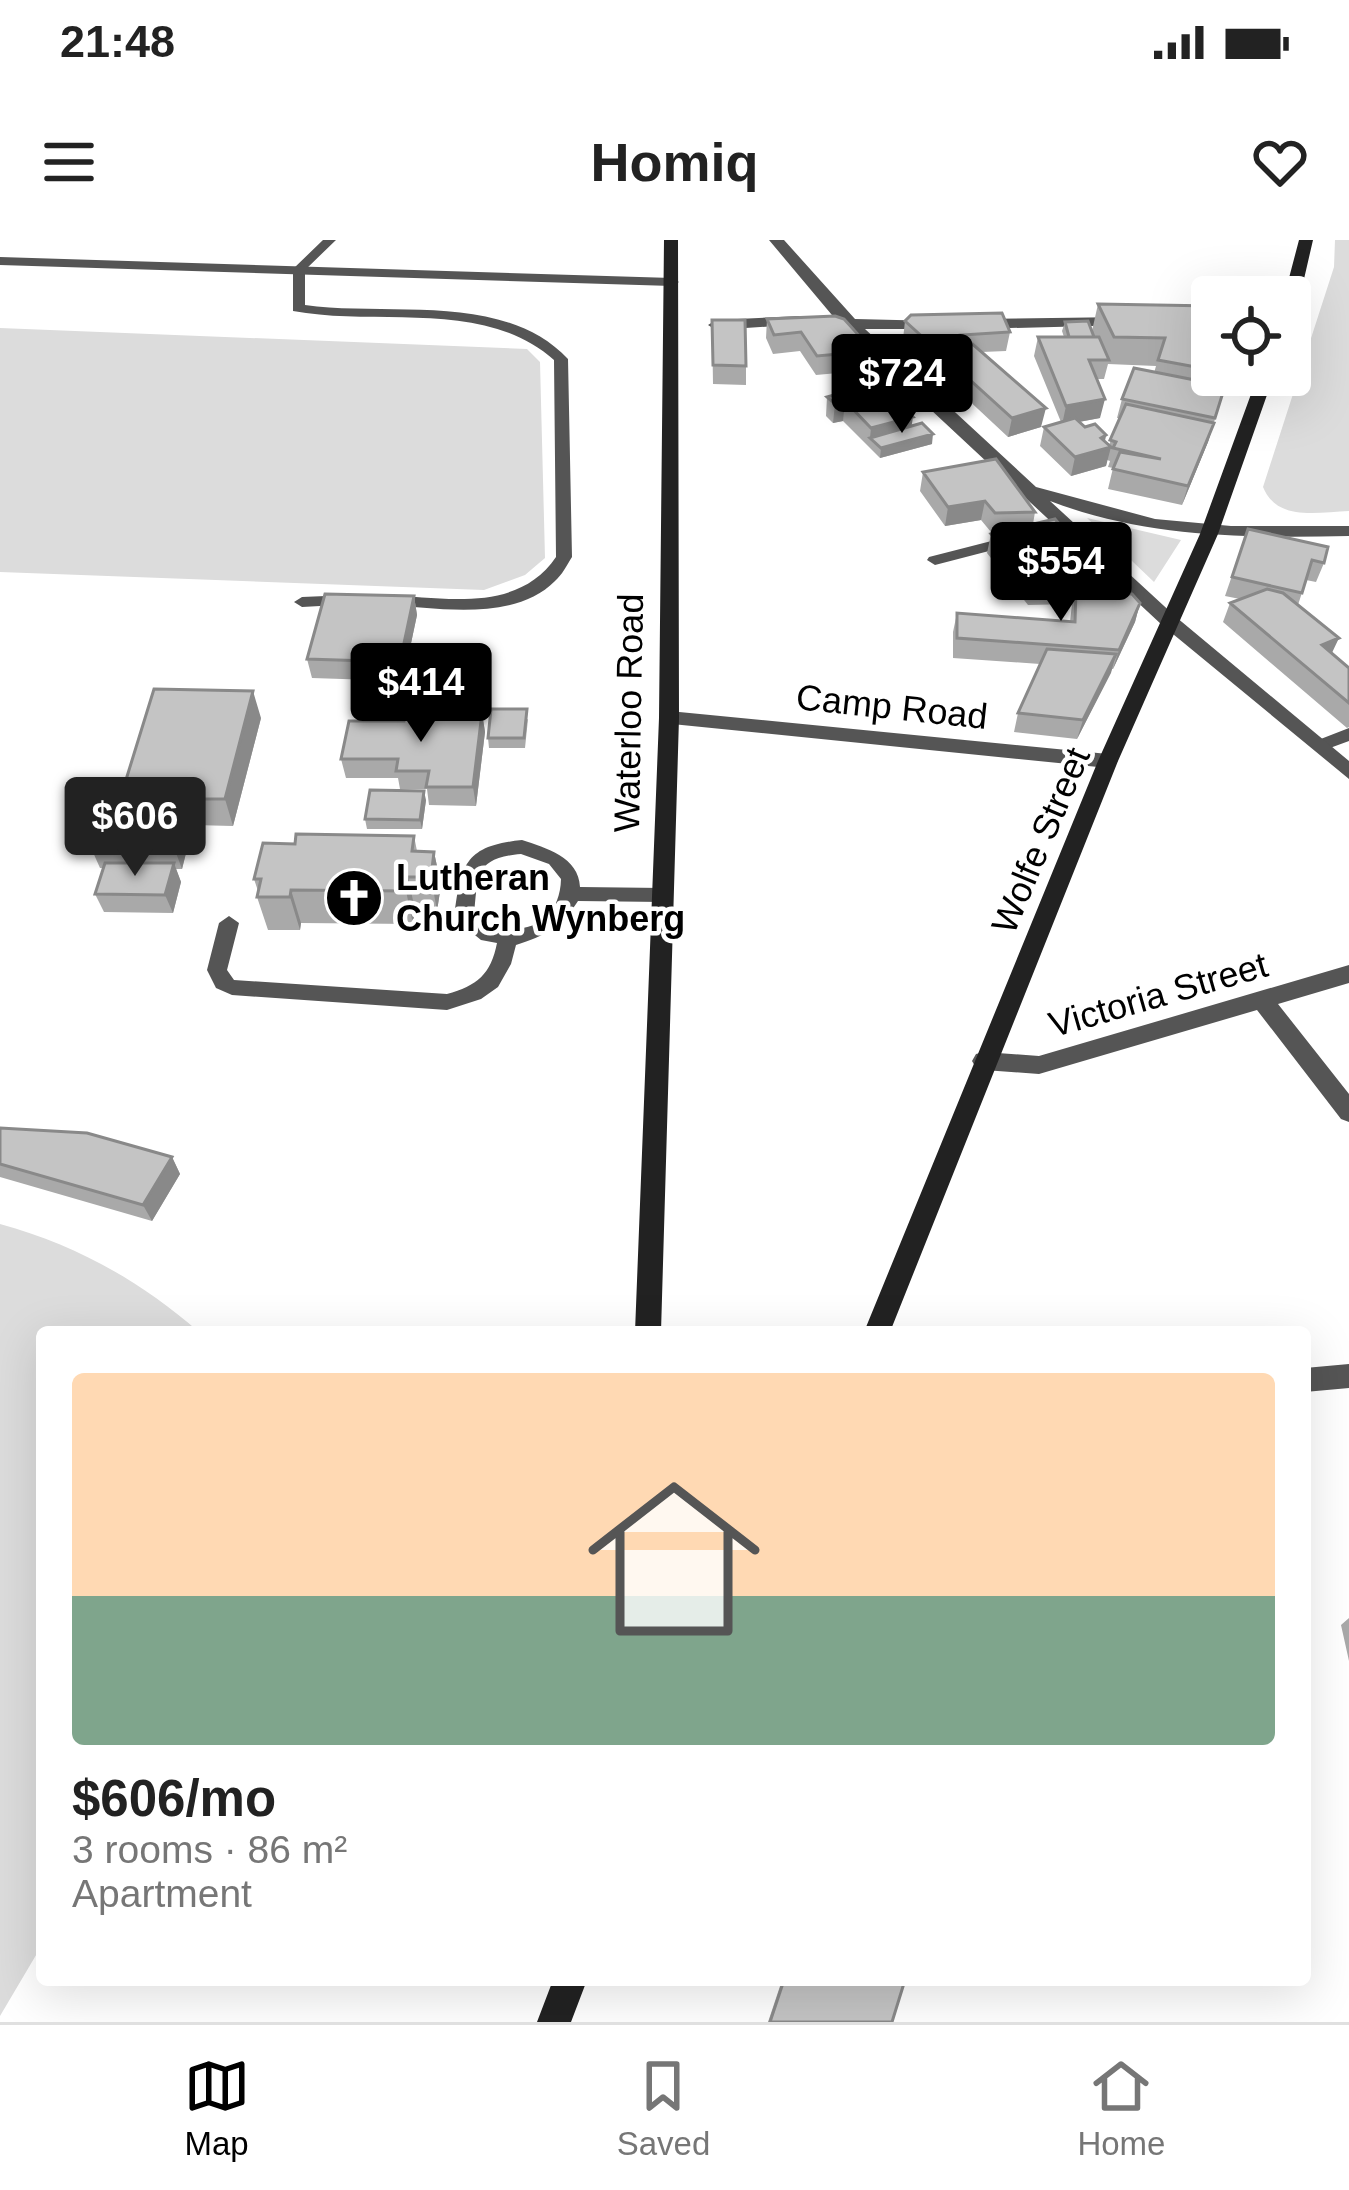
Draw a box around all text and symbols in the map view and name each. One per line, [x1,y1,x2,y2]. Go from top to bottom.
text: 21:48 [60,16,175,67]
icon: menu [36,129,102,195]
icon: heart [1247,129,1313,195]
text: Homiq [591,132,759,192]
map controls [1191,276,1311,396]
button: locate [1191,276,1311,396]
pin: $724 [831,334,973,436]
text: $724 [859,351,945,394]
pin: $554 [990,522,1132,624]
text: $554 [1018,539,1104,582]
street label: Waterloo Road [606,593,651,833]
pin: $414 [350,643,492,745]
text: $414 [378,660,464,703]
street label: Camp Road [794,676,990,737]
street label: Wolfe Street [983,741,1098,939]
pin: $606 [64,777,206,879]
text: $606 [92,794,178,837]
place label: Lutheran Church Wynberg [396,857,685,939]
church icon: Lutheran Church Wynberg [323,867,385,929]
street label: Victoria Street [1044,944,1272,1045]
icon: home [566,1451,782,1667]
text: $606/mo [72,1770,276,1827]
text: 3 rooms · 86 m² [72,1828,347,1871]
text: Apartment [72,1872,252,1915]
tab: Map [184,2053,250,2163]
tab: Saved [617,2053,710,2163]
tab: Home [1077,2053,1165,2163]

